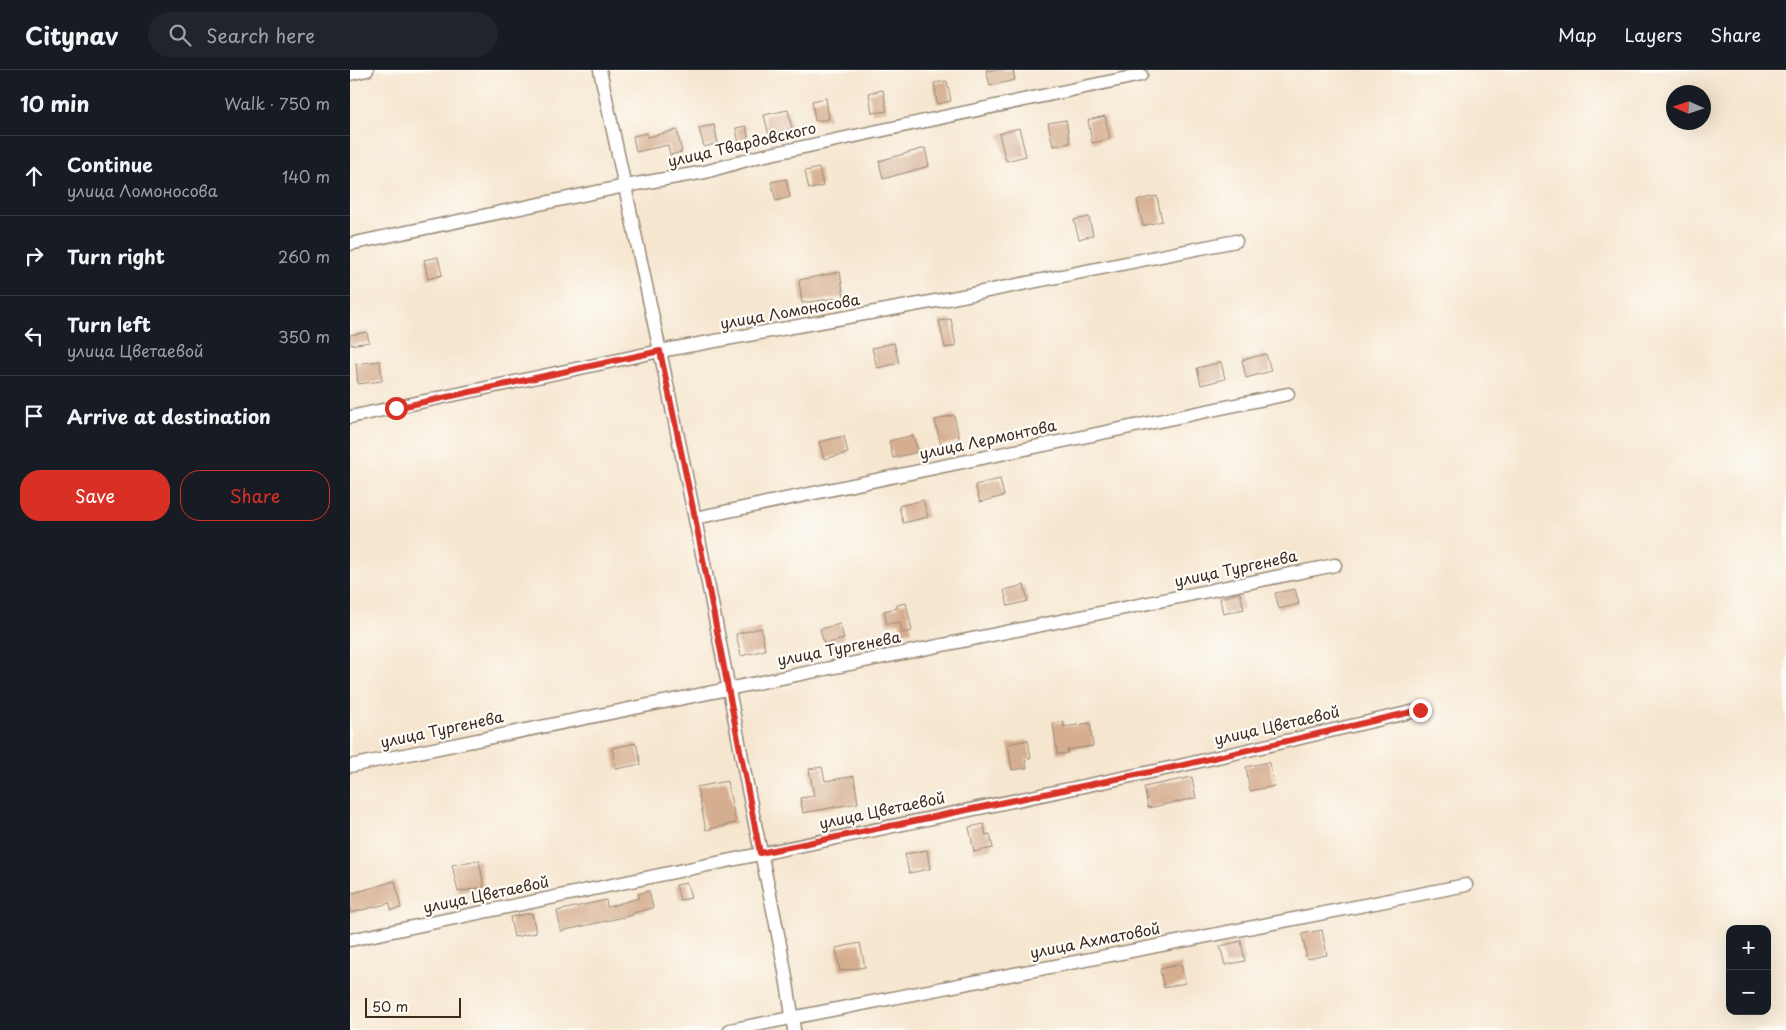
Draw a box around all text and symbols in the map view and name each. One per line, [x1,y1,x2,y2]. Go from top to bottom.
search box [148,12,498,57]
text: Citynav [25,17,118,53]
icon: search [166,21,194,49]
text: Search here [206,21,315,49]
text: Map [1558,21,1597,48]
text: Layers [1625,21,1682,48]
text: Share [1710,21,1761,48]
north arrow [1666,85,1711,130]
text: 10 min [20,87,90,119]
text: Walk · 750 m [225,91,330,115]
street label: улица Твардовского [665,115,818,172]
text: Continue [67,150,153,178]
icon: ahead [20,162,48,190]
text: 140 m [282,164,330,188]
text: улица Ломоносова [67,178,218,202]
icon: right [20,242,48,270]
text: Turn right [67,242,165,270]
text: 260 m [278,244,330,268]
street label: улица Ломоносова [718,287,862,334]
text: Turn left [67,310,151,338]
icon: left [20,322,48,350]
text: 350 m [278,324,330,348]
text: улица Цветаевой [67,338,203,362]
route start [385,397,408,420]
icon: arrive [20,402,48,430]
text: Arrive at destination [67,402,271,430]
street label: улица Лермонтова [917,413,1059,464]
button: Save [20,470,170,521]
button: Share [180,470,330,521]
street label: улица Тургенева [1172,543,1300,592]
street label: улица Тургенева [775,624,903,671]
street label: улица Цветаевой [1212,699,1342,750]
route end [1409,699,1432,722]
street label: улица Тургенева [378,704,506,753]
street label: улица Цветаевой [817,785,947,834]
street label: улица Цветаевой [421,869,551,918]
street label: улица Ахматовой [1028,916,1162,963]
map controls [1726,925,1771,1015]
button: + [1726,925,1771,970]
button: − [1726,970,1771,1015]
scale bar [365,995,461,1018]
text: 50 m [372,996,408,1017]

